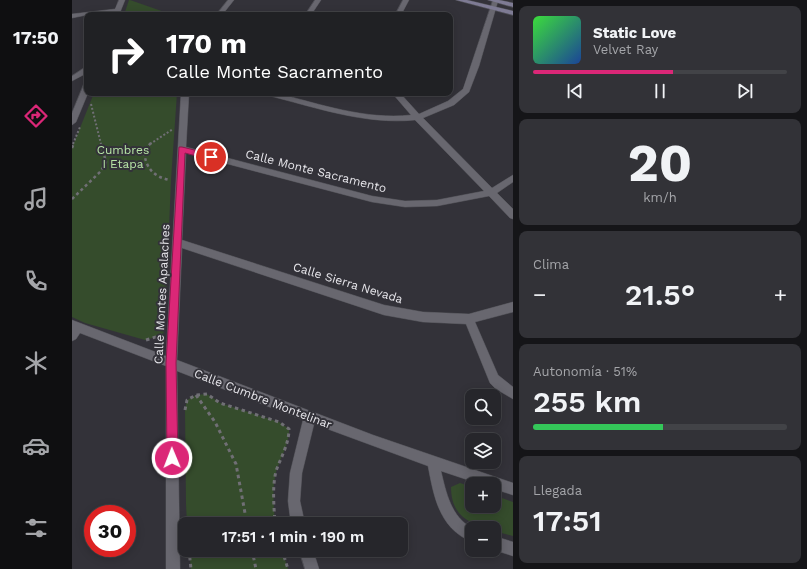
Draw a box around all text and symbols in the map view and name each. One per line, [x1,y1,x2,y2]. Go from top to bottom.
text: Static Love [593,24,676,42]
text: 17:50 [13,27,59,48]
text: 170 m [166,27,247,60]
icon: right [100,28,152,80]
text: Velvet Ray [593,42,658,57]
text: Calle Monte Sacramento [166,61,383,82]
icon: previous [564,80,586,102]
icon: pause [649,80,671,102]
icon: next [734,80,756,102]
icon: directions [22,102,50,130]
text: 20 [628,133,692,194]
pin [194,140,228,174]
park label: Cumbres I Etapa [97,143,149,171]
icon: arrive [200,146,222,168]
street label: Calle Monte Sacramento [244,147,388,195]
icon: music [22,185,50,213]
text: km/h [643,190,677,205]
street label: Calle Montes Apalaches [151,224,173,364]
text: Clima [533,257,569,272]
street label: Calle Sierra Nevada [291,260,405,306]
icon: phone [22,267,50,295]
text: 21.5° [625,277,695,312]
text: − [533,282,546,307]
text: + [774,282,787,307]
icon: climate [22,349,50,377]
text: Autonomía · 51% [533,364,637,379]
street label: Calle Cumbre Montelinar [192,366,334,432]
text: 255 km [533,384,641,419]
map controls [465,389,501,557]
button: search [465,389,501,425]
icon: car [22,432,50,460]
button: layers [465,433,501,469]
position arrow [151,437,193,479]
button: + [465,477,501,513]
text: Llegada [533,483,582,498]
text: 17:51 [533,503,602,538]
speed limit sign: 30 [84,505,136,557]
icon: filters [22,514,50,542]
button: − [465,521,501,557]
text: 17:51 · 1 min · 190 m [222,528,364,546]

